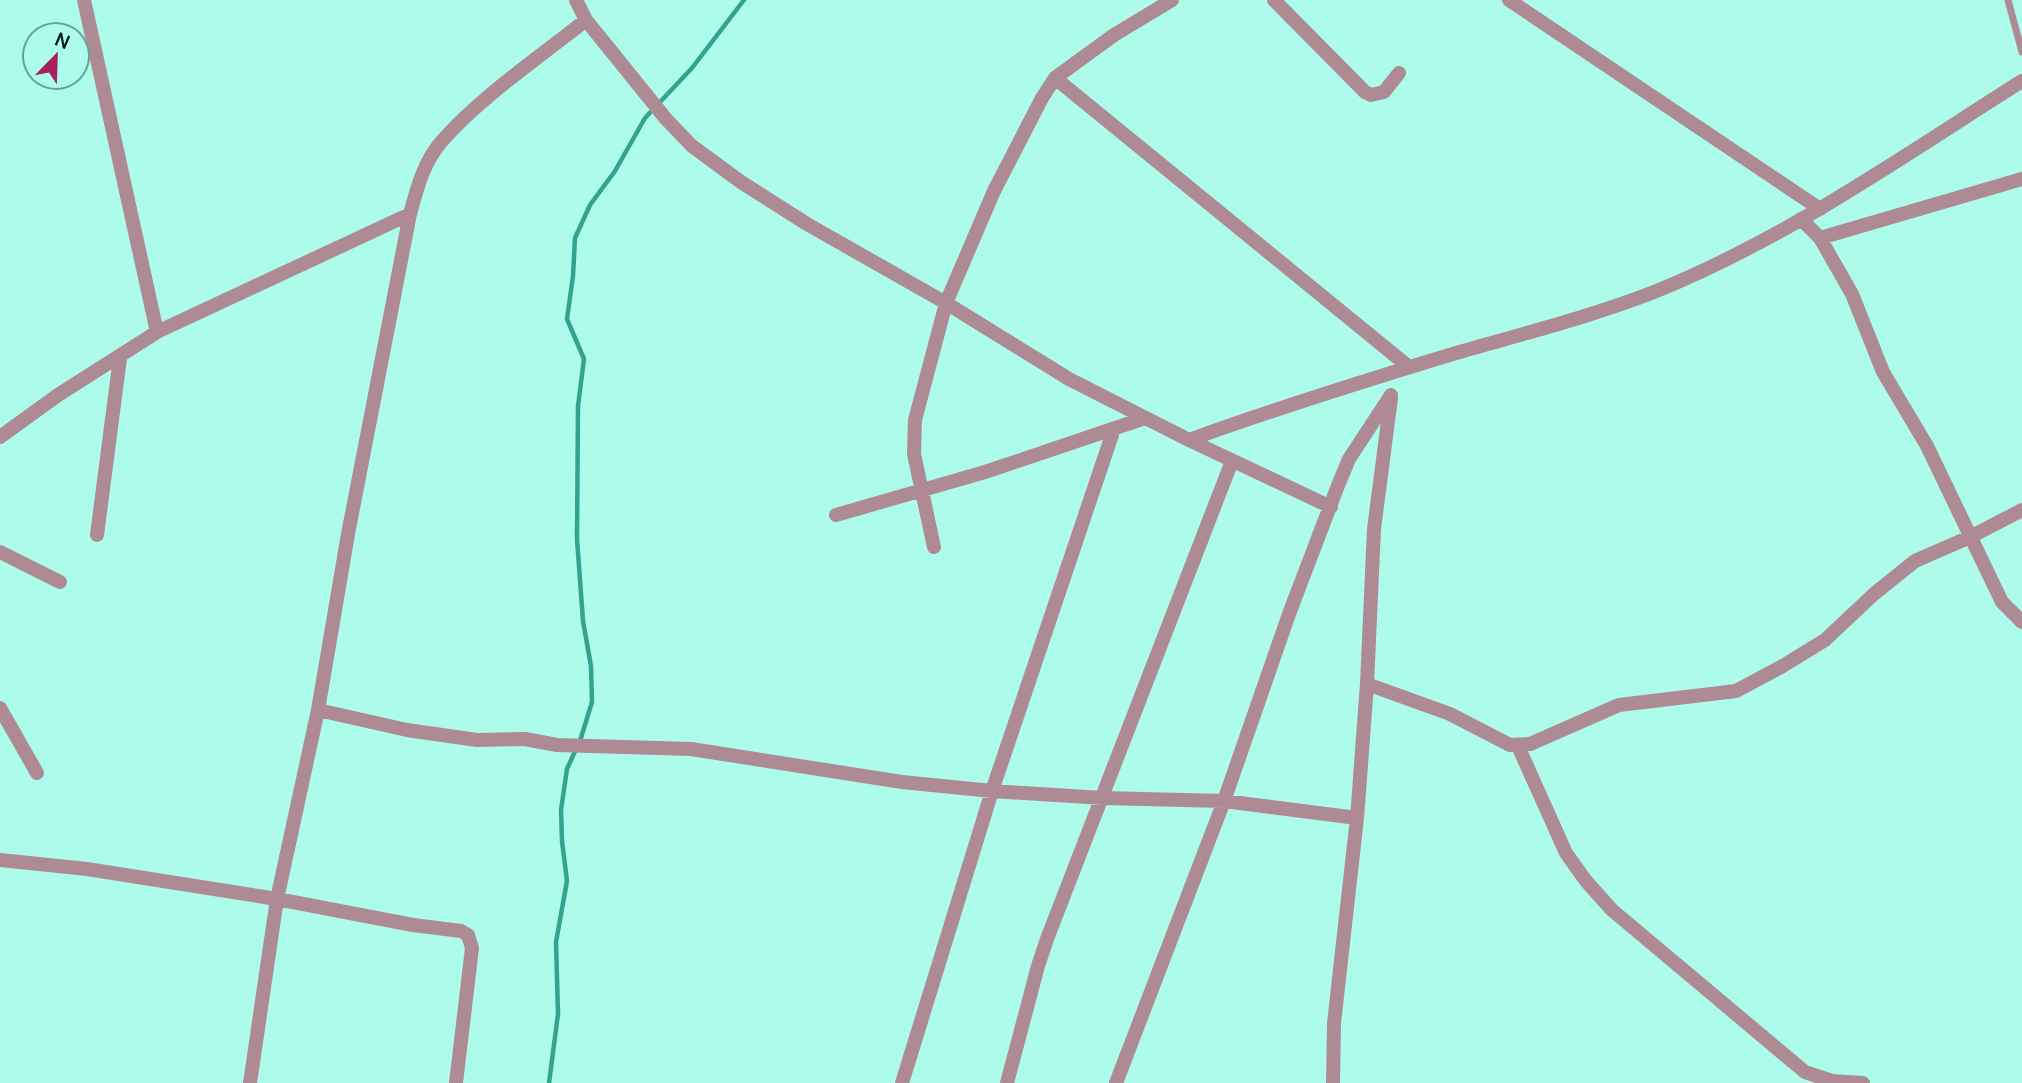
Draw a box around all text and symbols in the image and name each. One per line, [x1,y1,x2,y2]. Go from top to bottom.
north arrow [21,21,91,91]
text: N [51,26,74,55]

